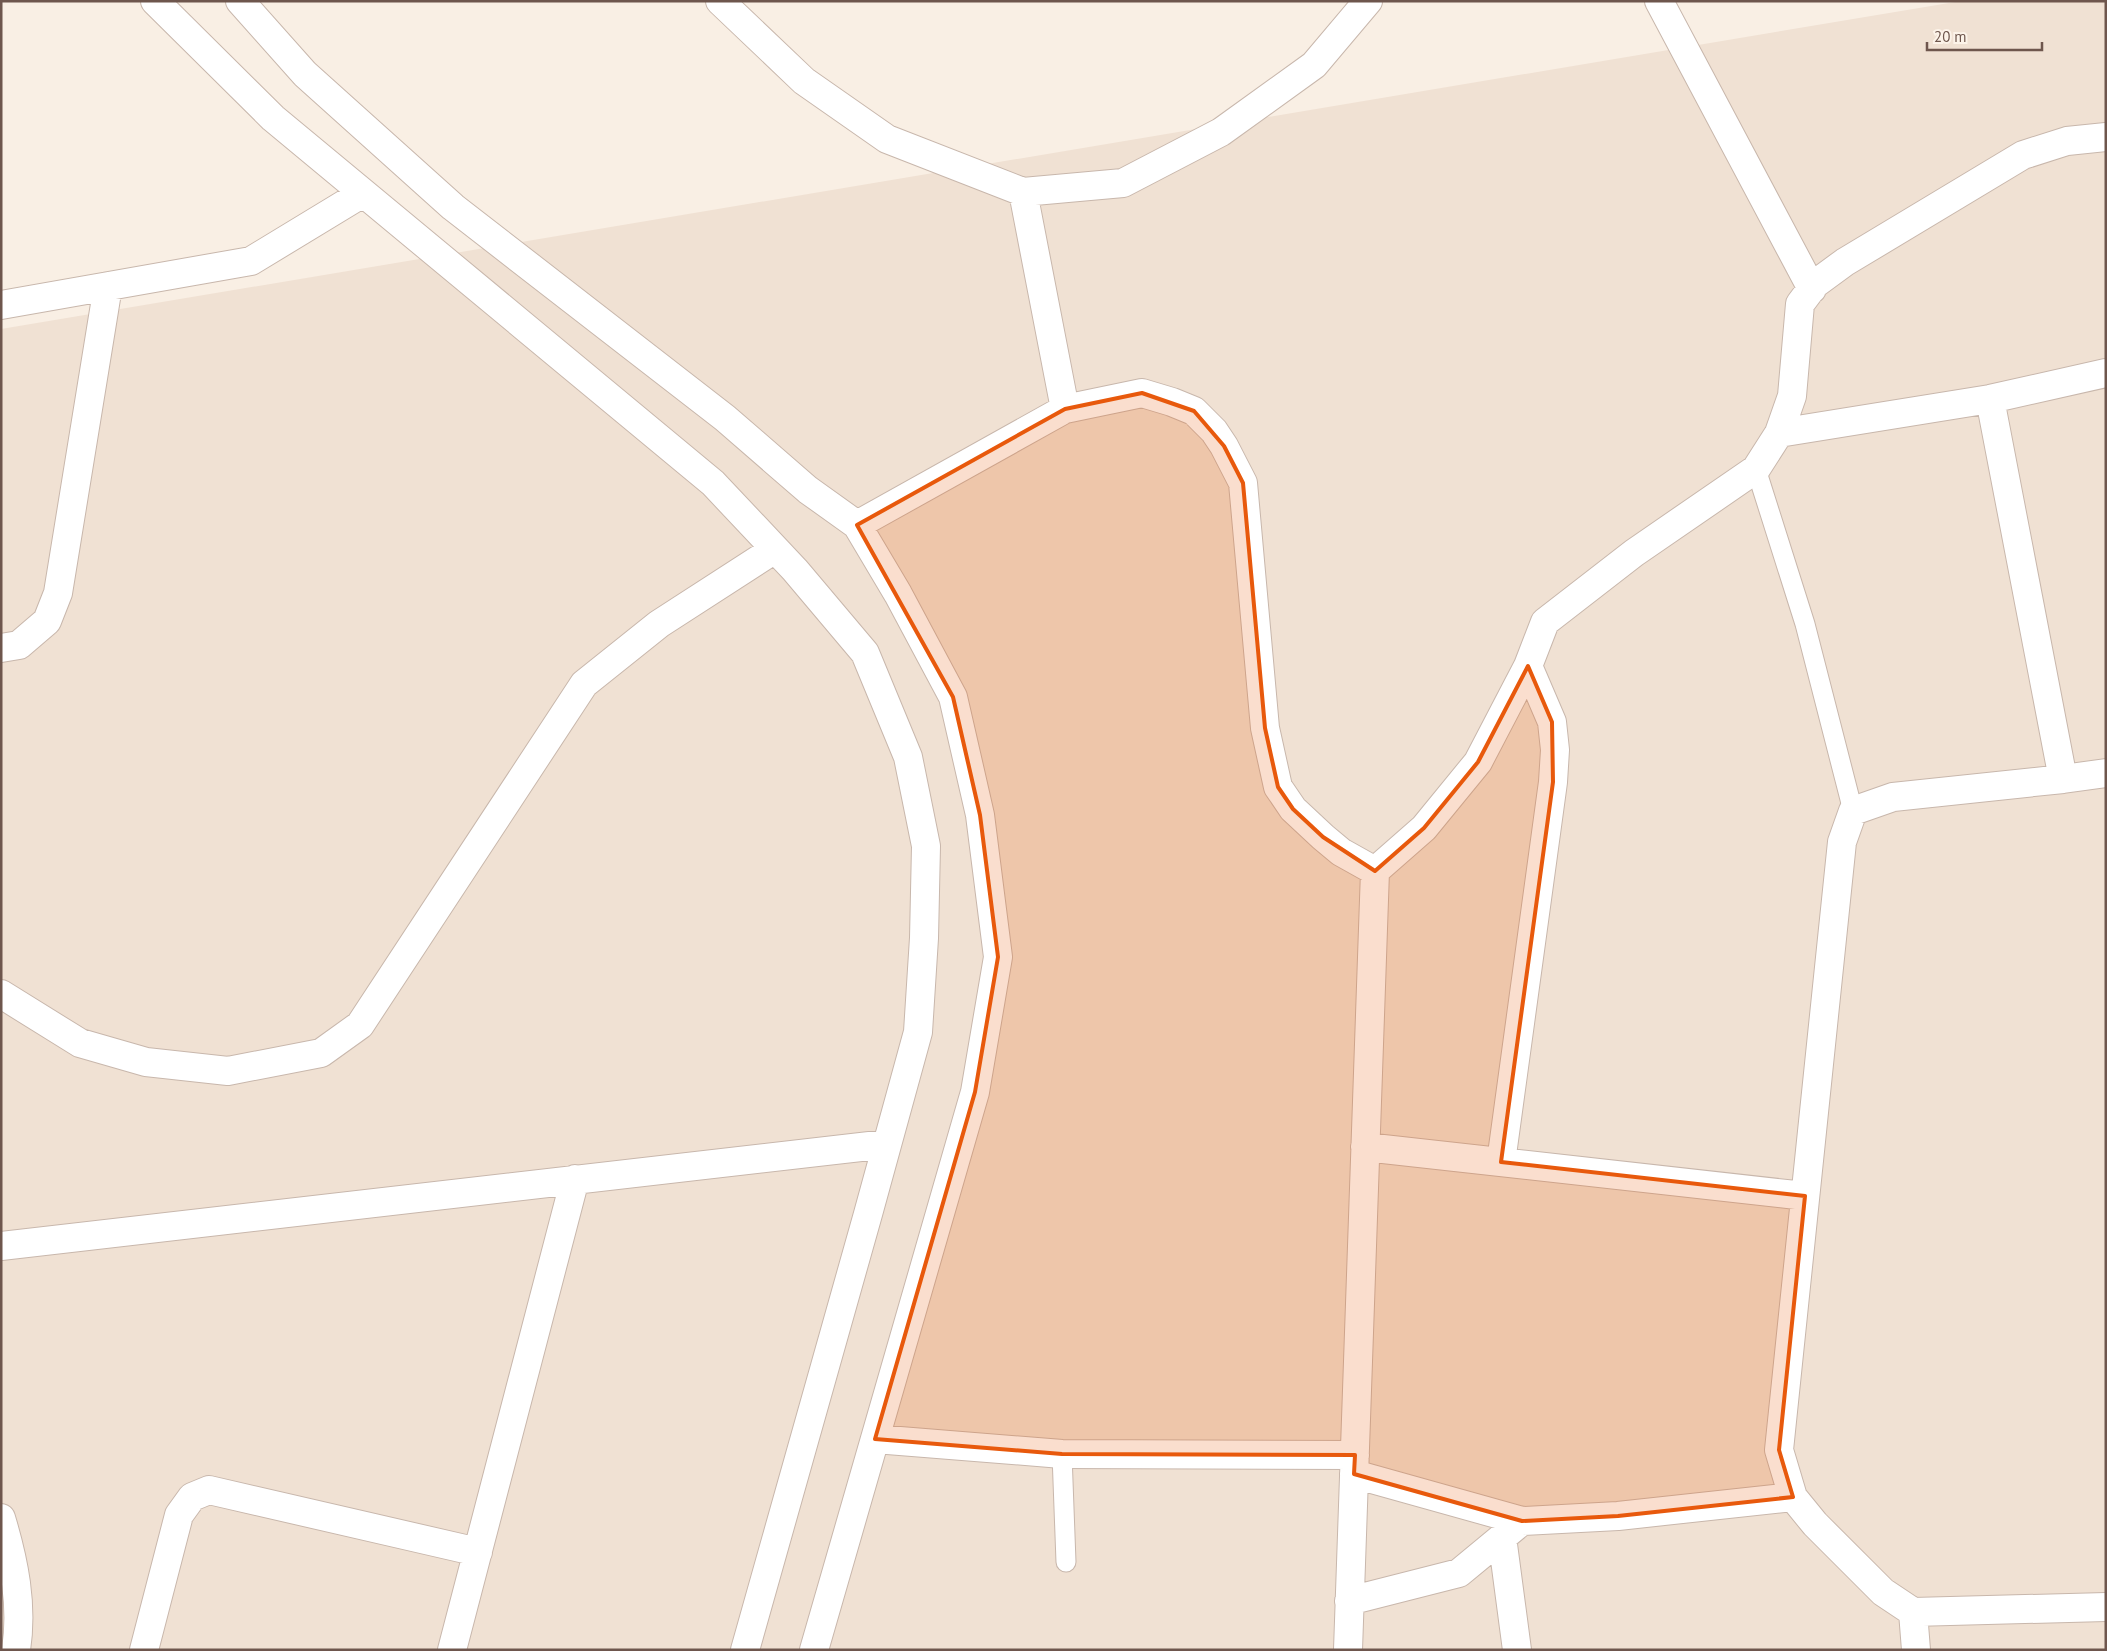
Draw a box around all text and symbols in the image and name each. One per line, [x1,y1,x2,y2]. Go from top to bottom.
scale bar [1927,20,2042,52]
text: 20 m [1934,27,1967,46]

